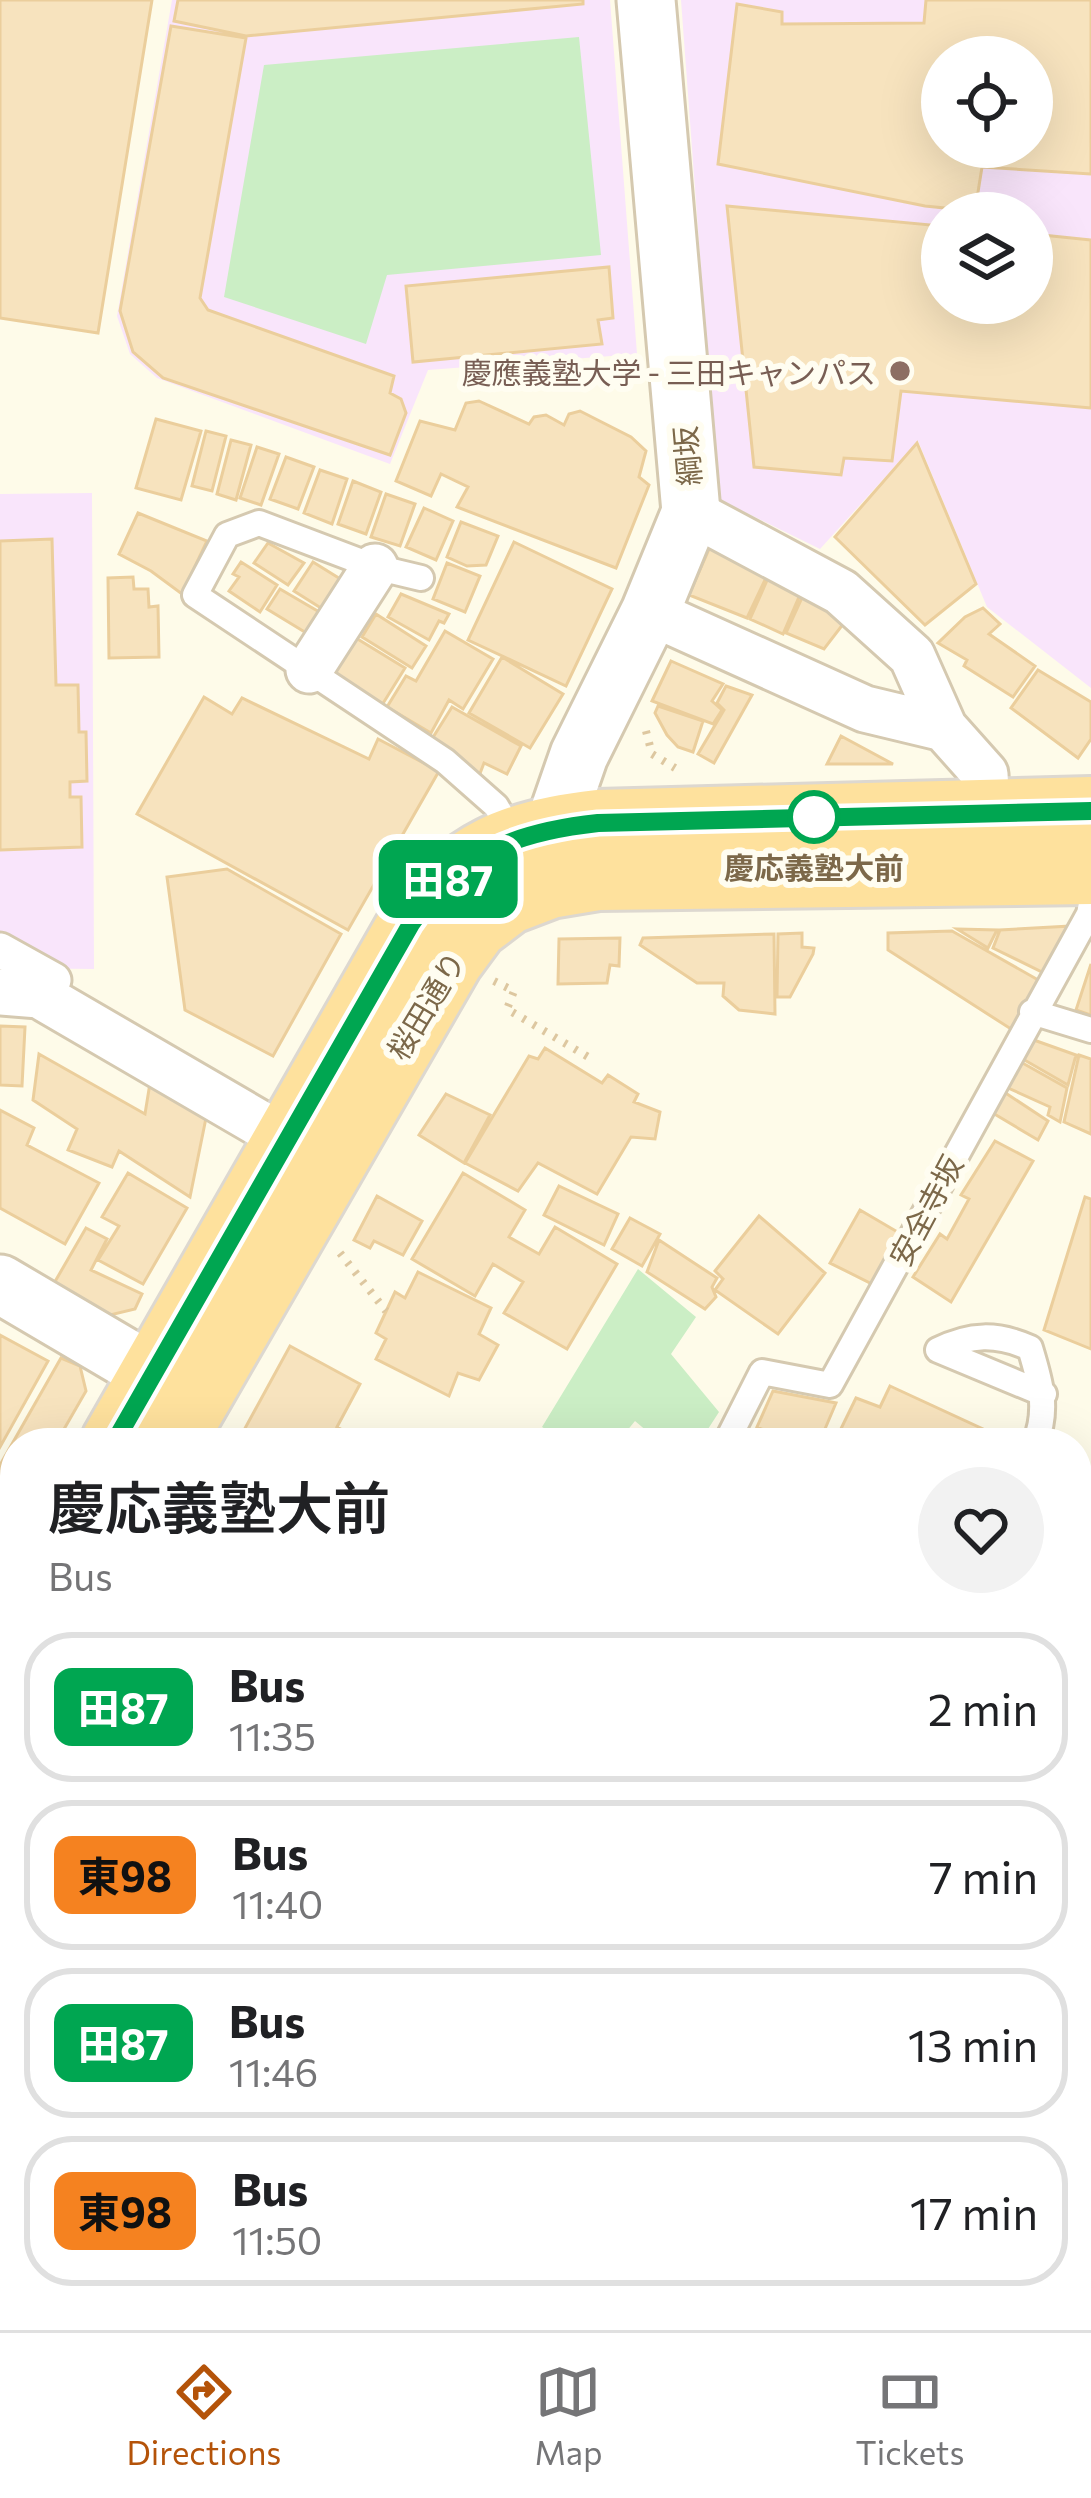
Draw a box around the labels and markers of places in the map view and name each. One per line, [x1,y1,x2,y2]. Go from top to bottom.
place label: 慶應義塾大学 - 三田キャンパス [462,353,876,390]
marker: 慶應義塾大学 - 三田キャンパス [887,358,913,384]
marker: 慶応義塾大前 [789,792,839,842]
place label: 慶応義塾大前 [724,848,904,885]

